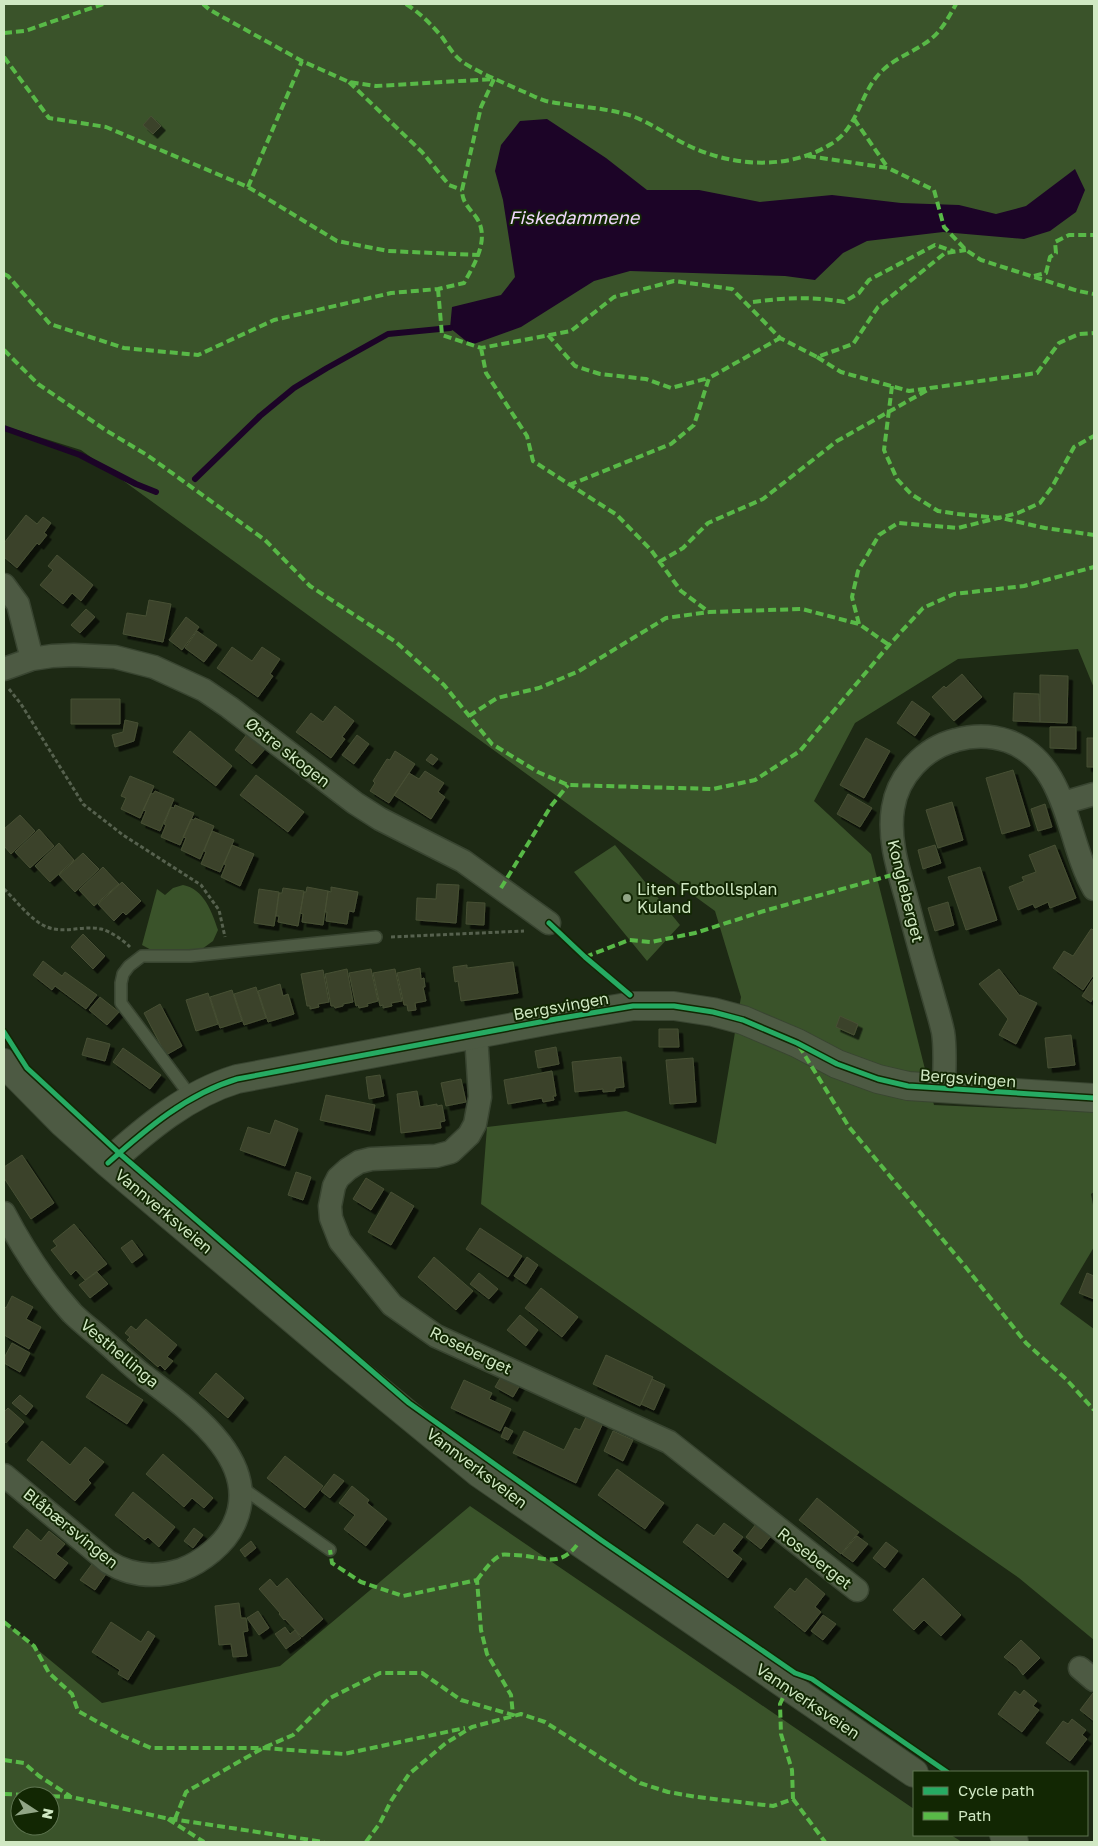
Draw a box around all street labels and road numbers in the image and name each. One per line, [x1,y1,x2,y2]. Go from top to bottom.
street label: Østre skogen [242,713,334,791]
street label: Kongleberget [884,838,928,944]
street label: Bergsvingen [512,988,610,1024]
street label: Bergsvingen [919,1065,1017,1091]
street label: Vannverksveien [111,1164,217,1258]
street label: Vesthellinga [77,1314,163,1392]
street label: Roseberget [427,1322,515,1378]
street label: Vannverksveien [423,1424,531,1512]
street label: Blåbærsvingen [19,1484,123,1572]
street label: Roseberget [774,1523,856,1593]
street label: Vannverksveien [752,1659,864,1743]

